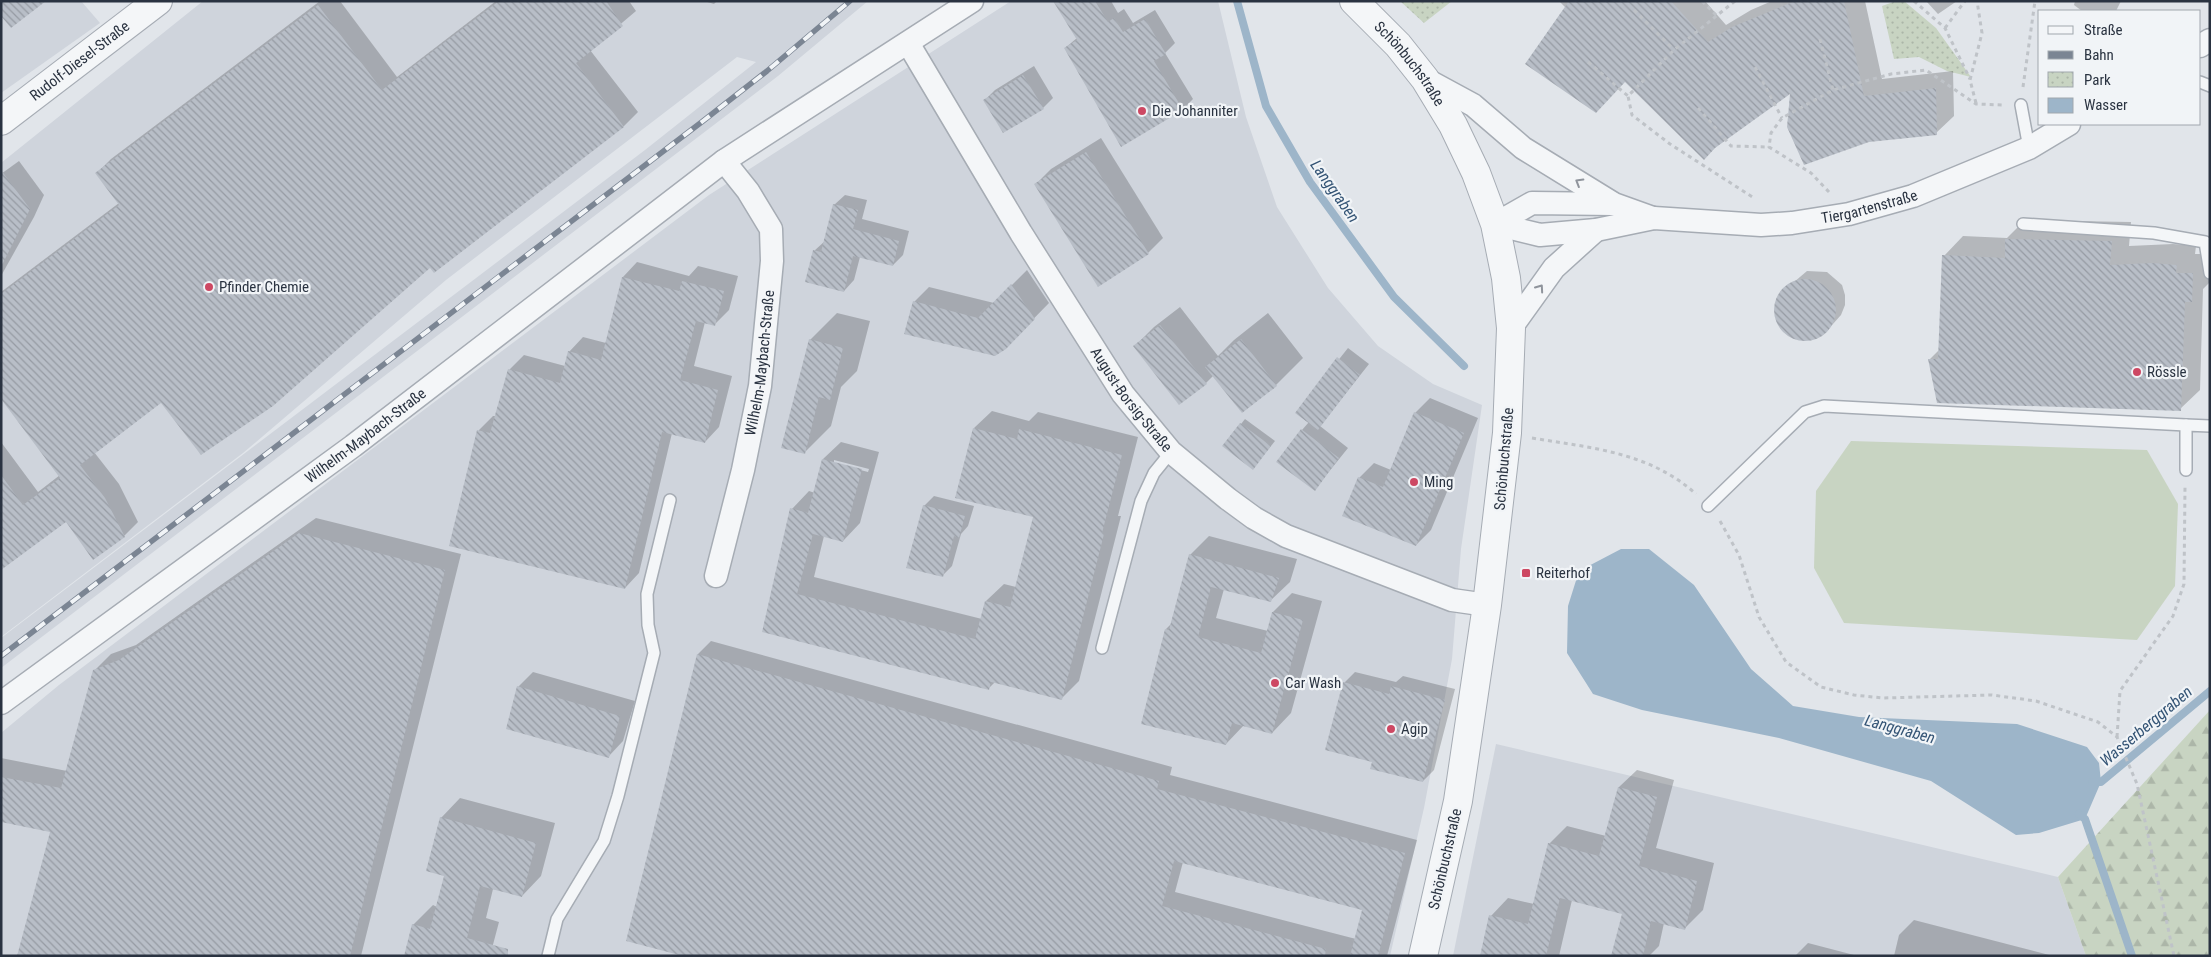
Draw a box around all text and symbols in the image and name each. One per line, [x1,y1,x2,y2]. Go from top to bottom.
legend [2038,10,2201,125]
street label: Rudolf-Diesel-Straße [26,17,133,105]
street label: Schönbuchstraße [1371,18,1448,109]
text: Straße [2084,21,2123,39]
text: Bahn [2084,46,2114,64]
text: Park [2084,71,2111,89]
text: Wasser [2084,96,2128,114]
place label: Die Johanniter [1152,102,1238,120]
marker: Die Johanniter [1136,105,1148,117]
water label: Langgraben [1307,156,1363,226]
one-way arrow [1575,179,1584,188]
street label: Tiergartenstraße [1820,186,1920,227]
place label: Pfinder Chemie [219,278,309,296]
marker: Pfinder Chemie [203,281,215,293]
one-way arrow [1534,284,1543,294]
street label: Wilhelm-Maybach-Straße [741,289,778,437]
street label: August-Borsig-Straße [1087,344,1176,455]
place label: Rössle [2147,363,2187,381]
marker: Rössle [2131,366,2143,378]
street label: Wilhelm-Maybach-Straße [301,384,430,487]
street label: Schönbuchstraße [1491,407,1517,511]
place label: Ming [1424,473,1453,491]
marker: Ming [1408,476,1420,488]
place label: Reiterhof [1536,564,1590,582]
marker: Reiterhof [1520,567,1532,579]
place label: Car Wash [1285,674,1341,692]
marker: Car Wash [1269,677,1281,689]
water label: Wasserberggraben [2096,682,2196,770]
water label: Langgraben [1863,711,1937,747]
place label: Agip [1401,720,1428,738]
marker: Agip [1385,723,1397,735]
street label: Schönbuchstraße [1425,807,1465,911]

